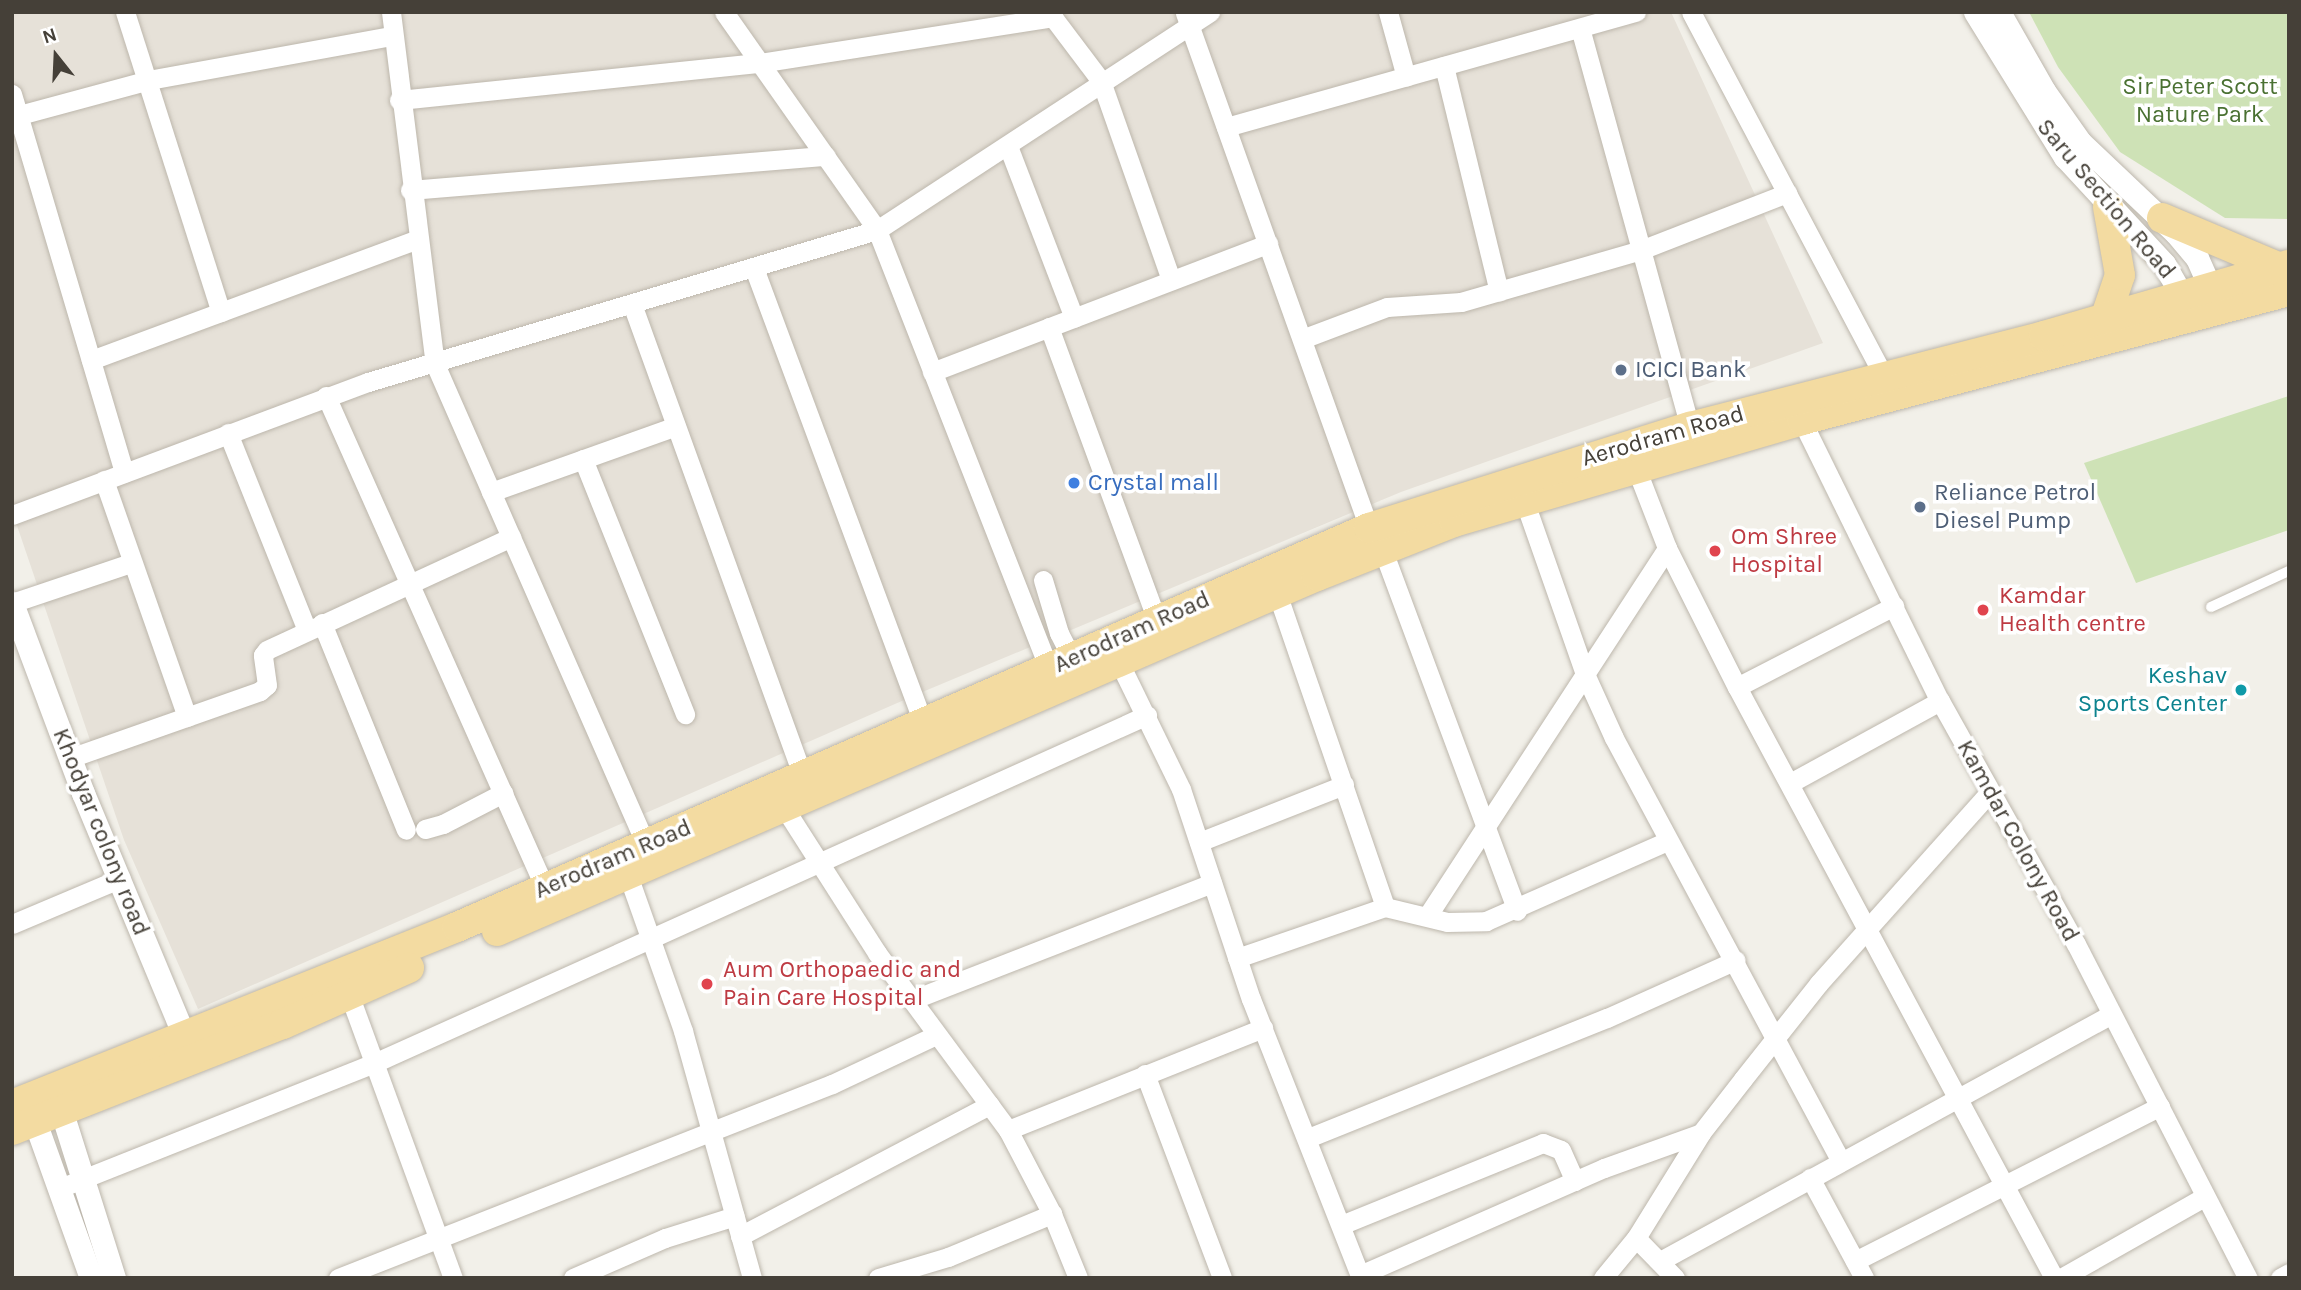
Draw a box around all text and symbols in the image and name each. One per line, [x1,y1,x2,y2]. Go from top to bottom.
north arrow [21,21,91,91]
text: N [40,23,59,49]
park label: Sir Peter Scott Nature Park [2122,73,2278,129]
street label: Saru Section Road [2031,113,2181,285]
place label: ICICI Bank [1635,356,1746,384]
marker: ICICI Bank [1613,362,1629,378]
street label: Aerodram Road [1579,399,1747,473]
place label: Crystal mall [1088,469,1219,497]
marker: Crystal mall [1066,475,1082,491]
place label: Reliance Petrol Diesel Pump [1934,479,2096,535]
marker: Reliance Petrol Diesel Pump [1912,499,1928,515]
place label: Om Shree Hospital [1731,523,1837,579]
marker: Om Shree Hospital [1705,541,1725,561]
place label: Kamdar Health centre [1999,582,2146,638]
street label: Aerodram Road [1050,585,1214,679]
marker: Kamdar Health centre [1973,600,1993,620]
place label: Keshav Sports Center [2078,662,2227,718]
marker: Keshav Sports Center [2233,682,2249,698]
street label: Khodyar colony road [46,724,156,940]
street label: Kamdar Colony Road [1951,735,2085,947]
street label: Aerodram Road [530,813,696,905]
place label: Aum Orthopaedic and Pain Care Hospital [723,956,961,1012]
marker: Aum Orthopaedic and Pain Care Hospital [697,974,717,994]

